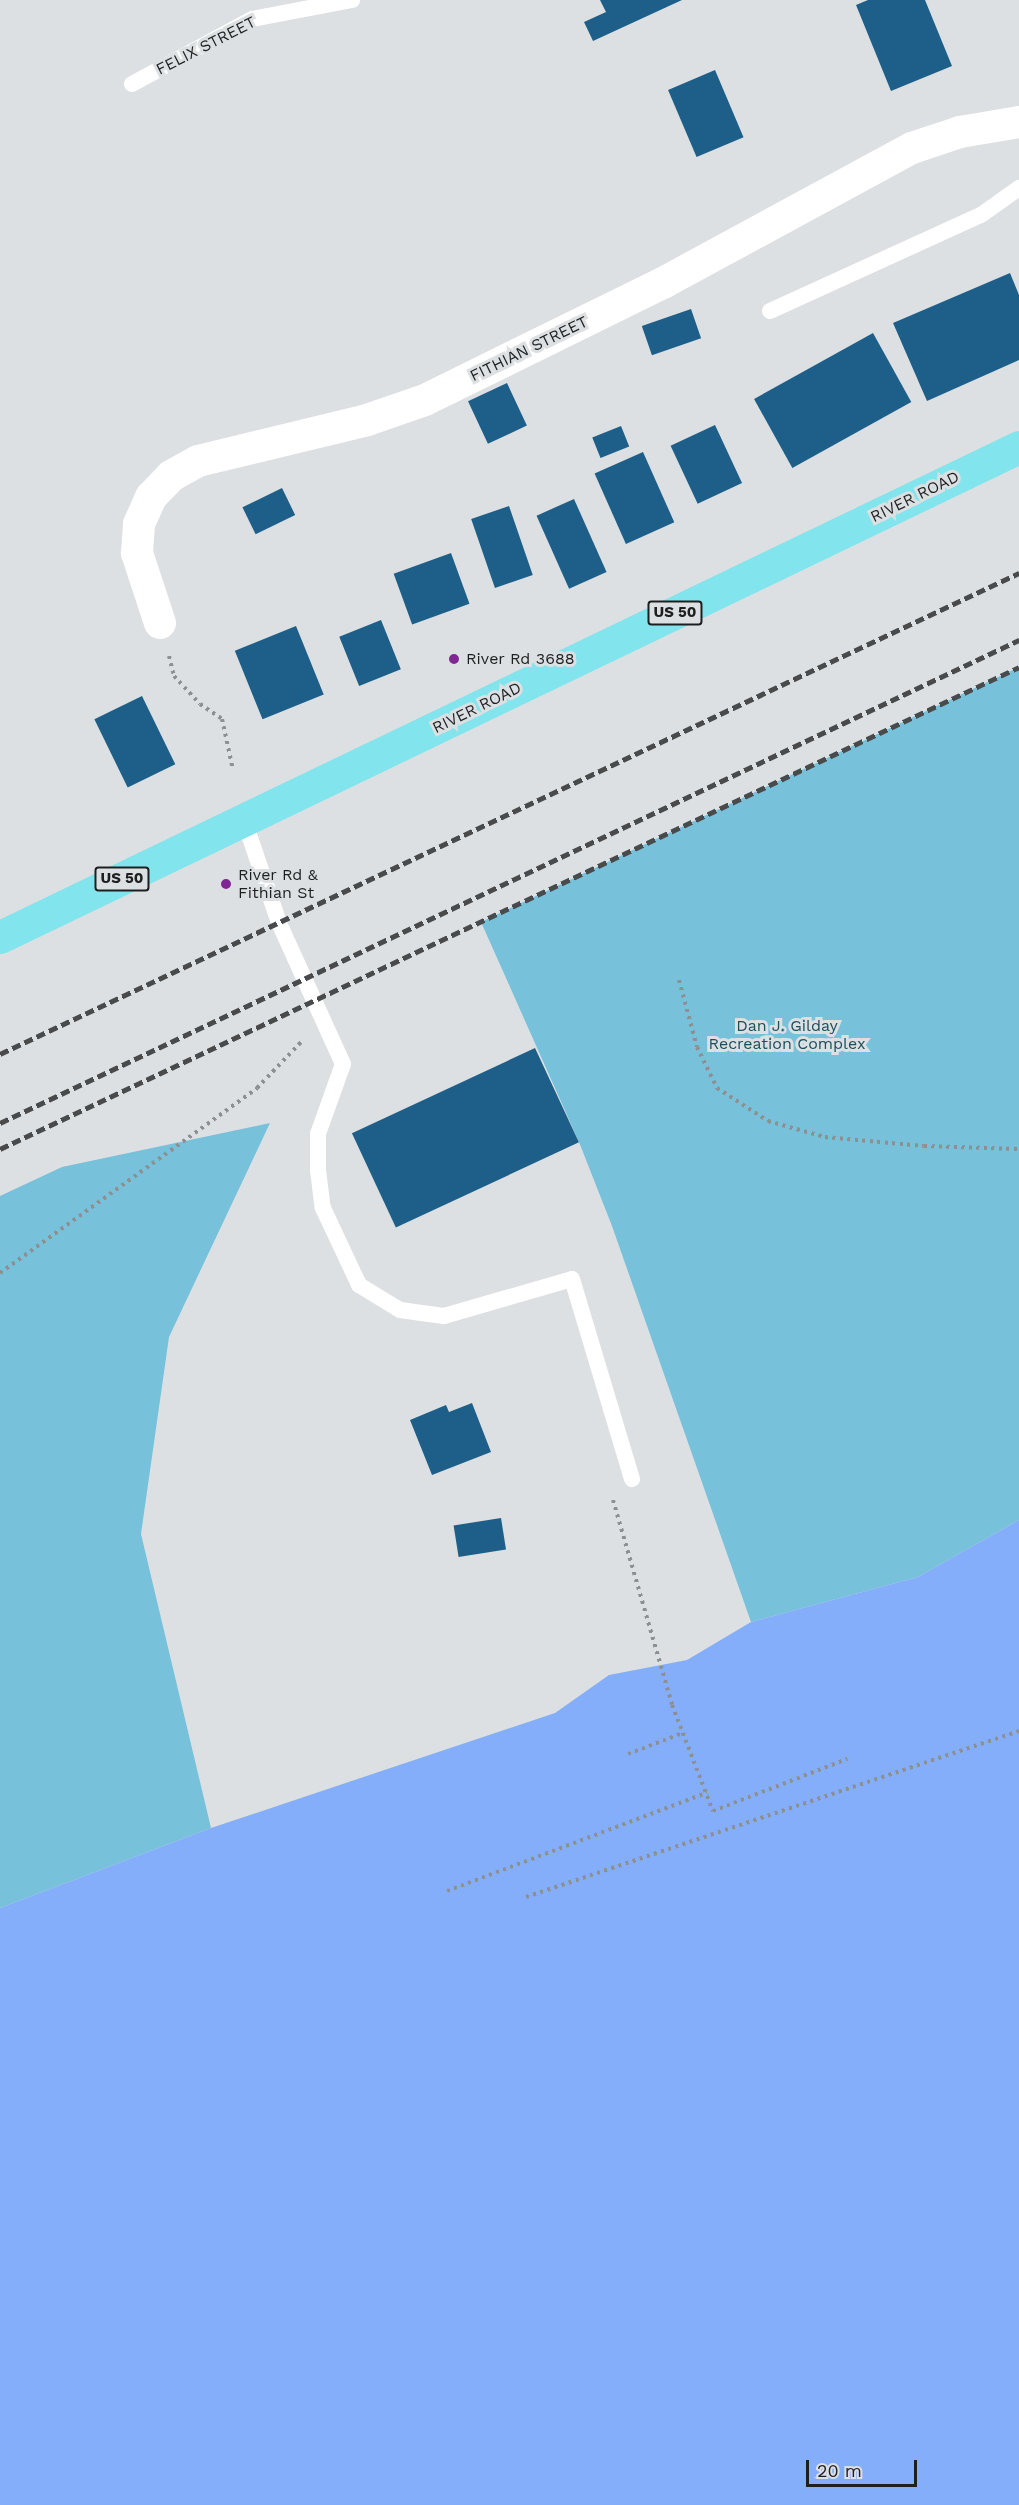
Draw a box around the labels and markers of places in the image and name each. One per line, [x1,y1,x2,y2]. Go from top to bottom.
place label: River Rd 3688 [466,649,575,669]
marker: River Rd 3688 [447,652,461,666]
place label: River Rd & Fithian St [238,865,318,903]
marker: River Rd & Fithian St [219,877,233,891]

